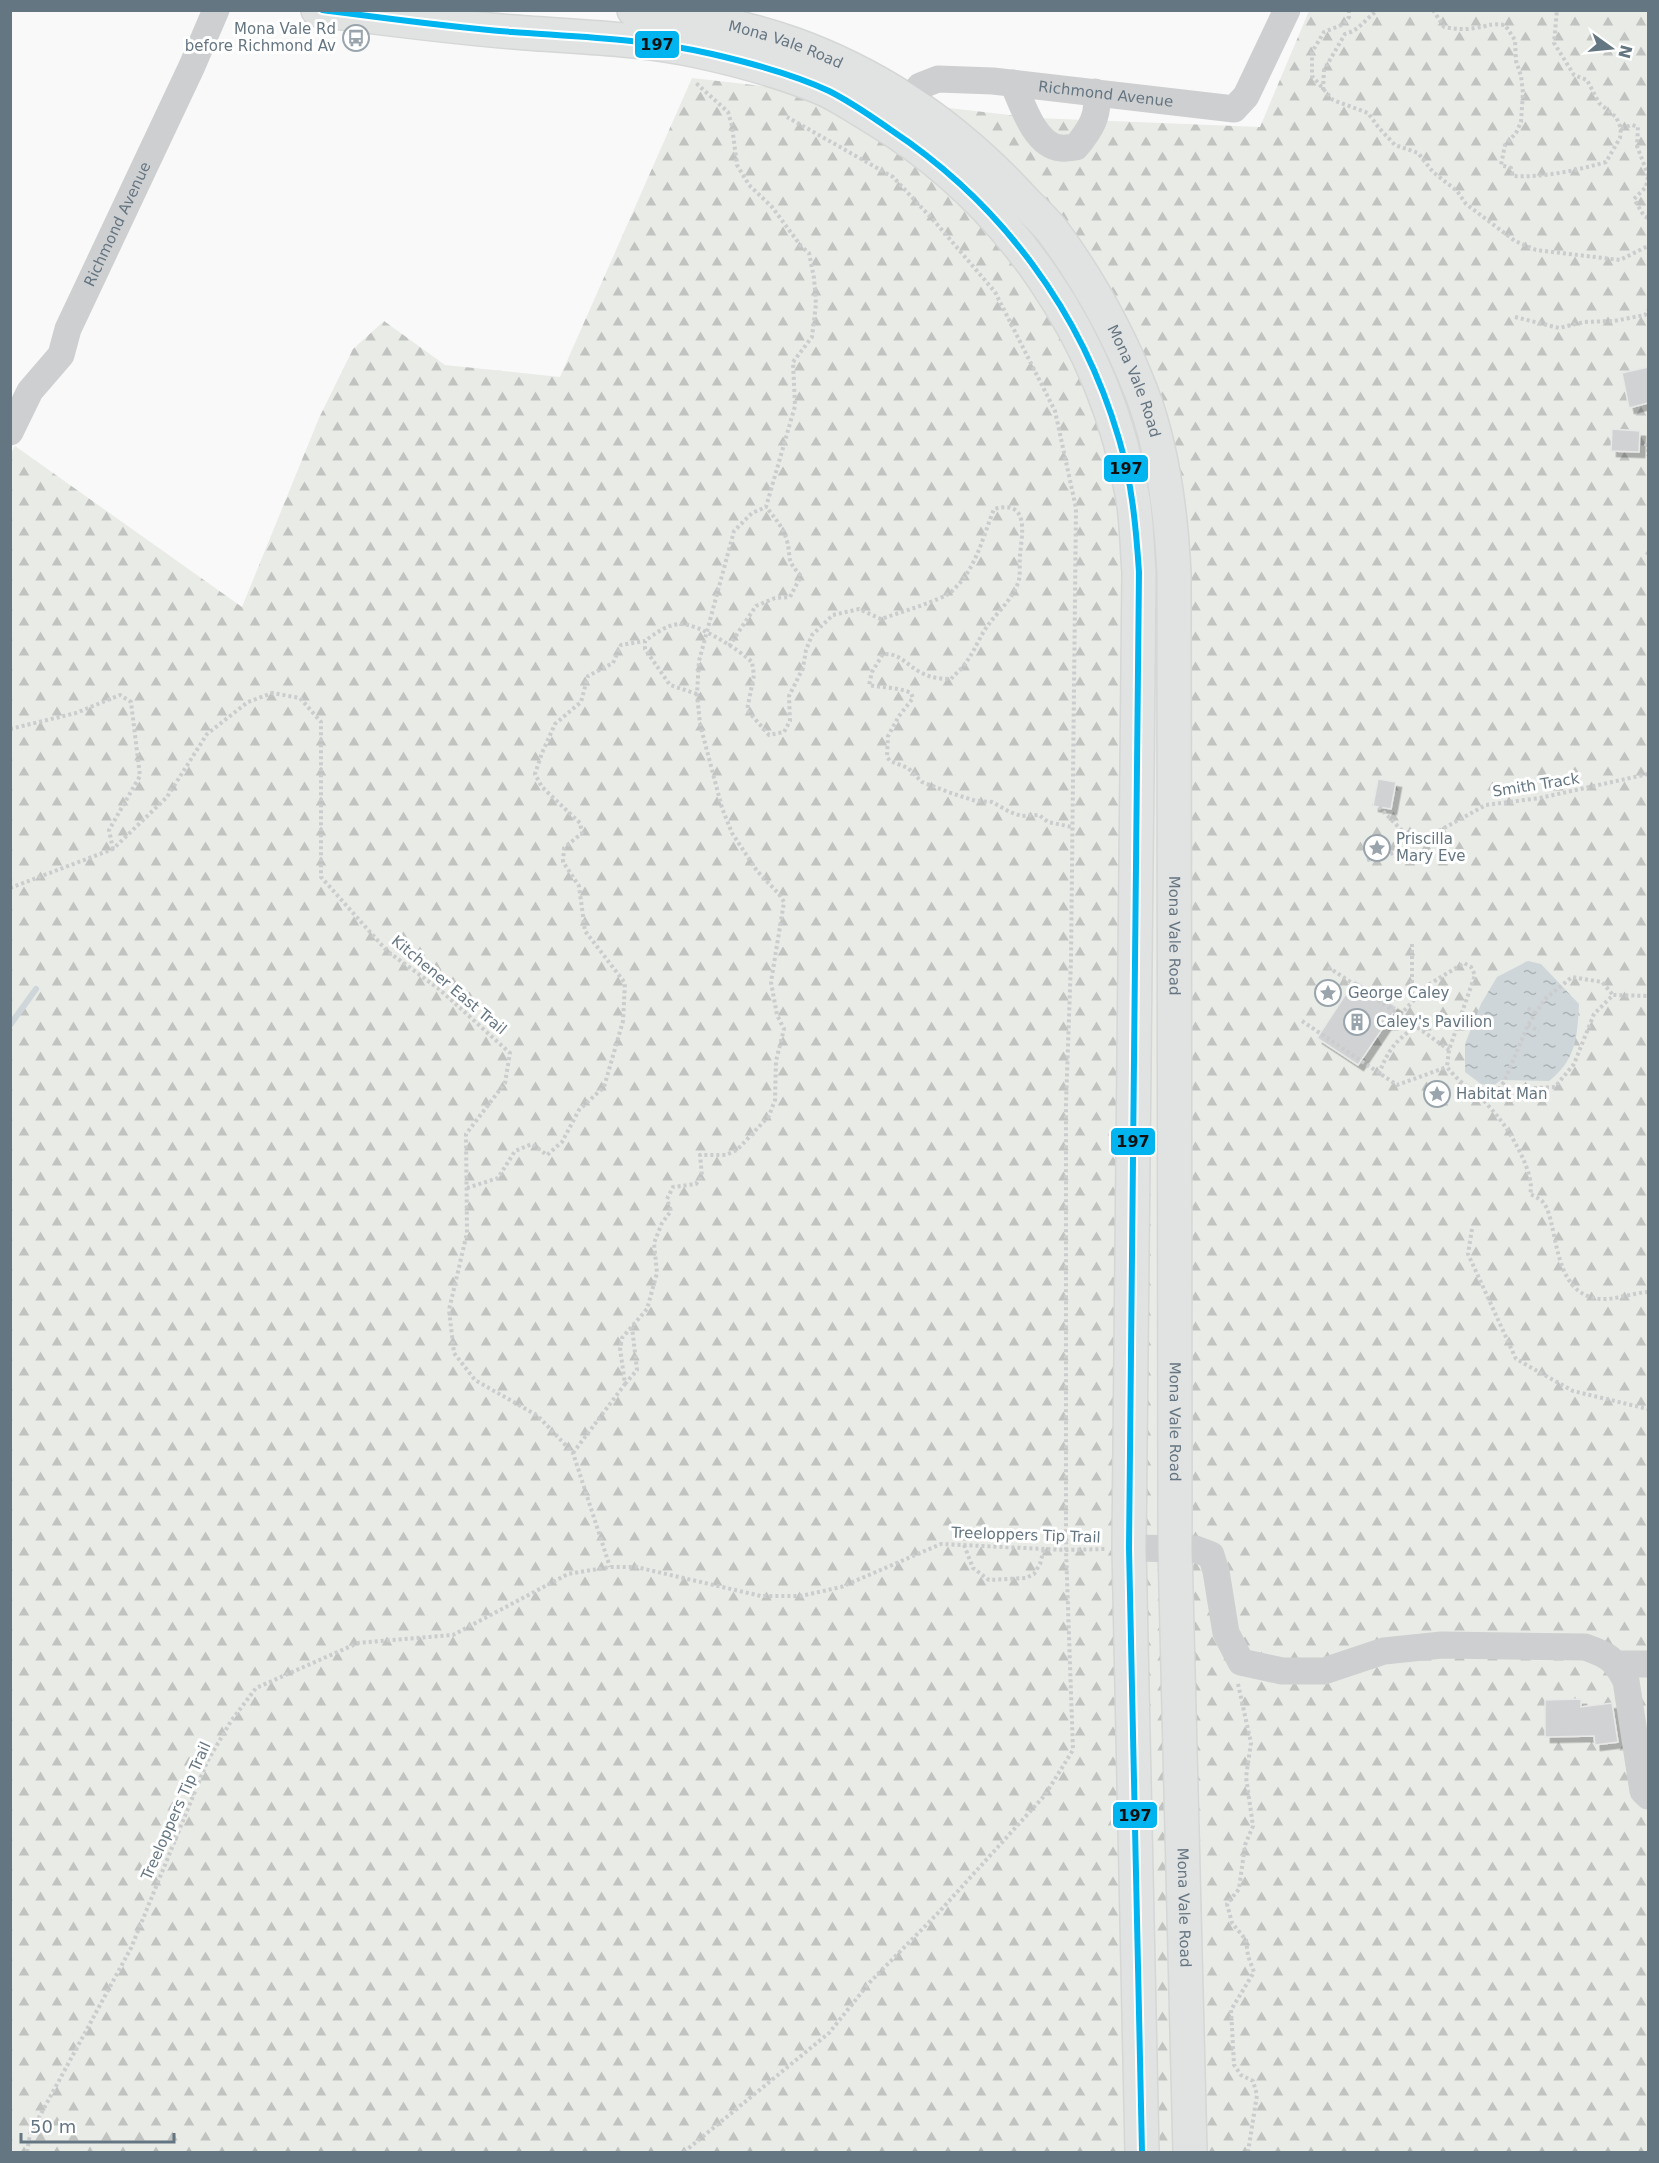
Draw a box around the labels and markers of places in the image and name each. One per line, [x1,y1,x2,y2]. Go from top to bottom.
place label: Mona Vale Rd before Richmond Av [185,20,336,55]
bus stop icon: Mona Vale Rd before Richmond Av [341,23,371,53]
place label: Priscilla Mary Eve [1396,830,1466,865]
place icon: Priscilla Mary Eve [1362,833,1392,863]
place icon: George Caley [1313,978,1343,1008]
place label: George Caley [1348,984,1450,1002]
building icon: Caley's Pavilion [1342,1007,1372,1037]
place label: Caley's Pavilion [1376,1013,1492,1031]
place icon: Habitat Man [1422,1079,1452,1109]
place label: Habitat Man [1456,1085,1548,1103]

